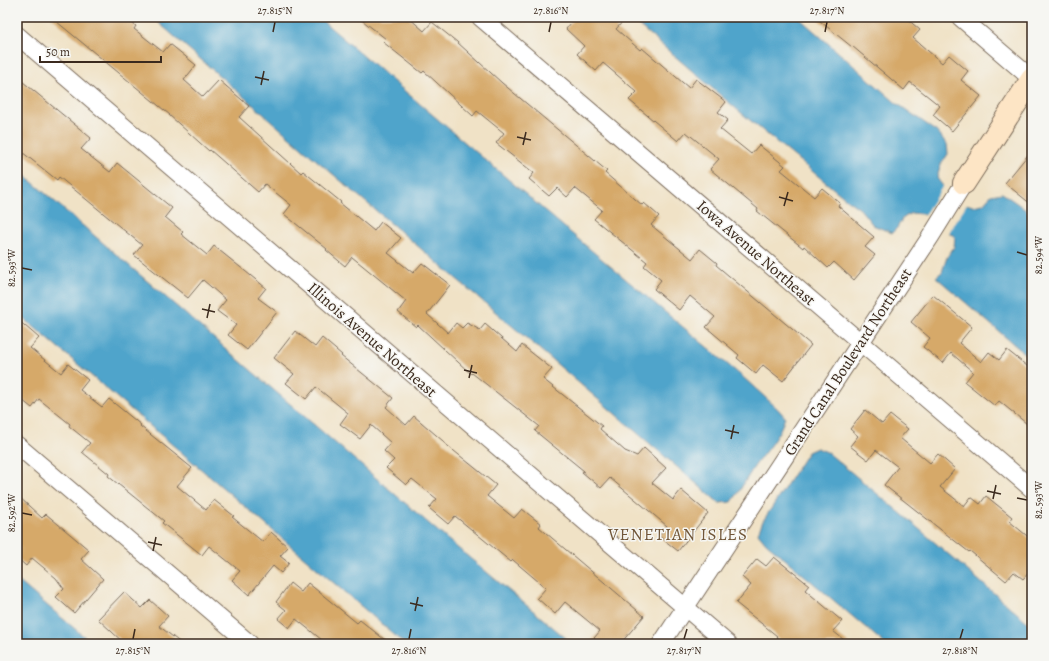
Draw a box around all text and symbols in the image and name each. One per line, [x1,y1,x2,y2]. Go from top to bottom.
text: 27.815°N [258,4,292,17]
text: 27.816°N [533,4,569,17]
text: 27.817°N [810,4,844,17]
scale bar [40,38,161,64]
text: 50 m [46,44,70,60]
street label: Iowa Avenue Northeast [692,195,820,311]
text: 82.594°W [1032,235,1045,274]
text: 82.593°W [5,248,18,287]
street label: Grand Canal Boulevard Northeast [779,264,917,460]
street label: Illinois Avenue Northeast [302,278,442,402]
text: 82.593°W [1032,480,1045,519]
text: 82.592°W [5,493,18,532]
district label: VENETIAN ISLES [607,523,748,546]
text: 27.815°N [116,644,150,657]
text: 27.816°N [391,644,427,657]
text: 27.817°N [667,644,701,657]
text: 27.818°N [942,644,978,657]

